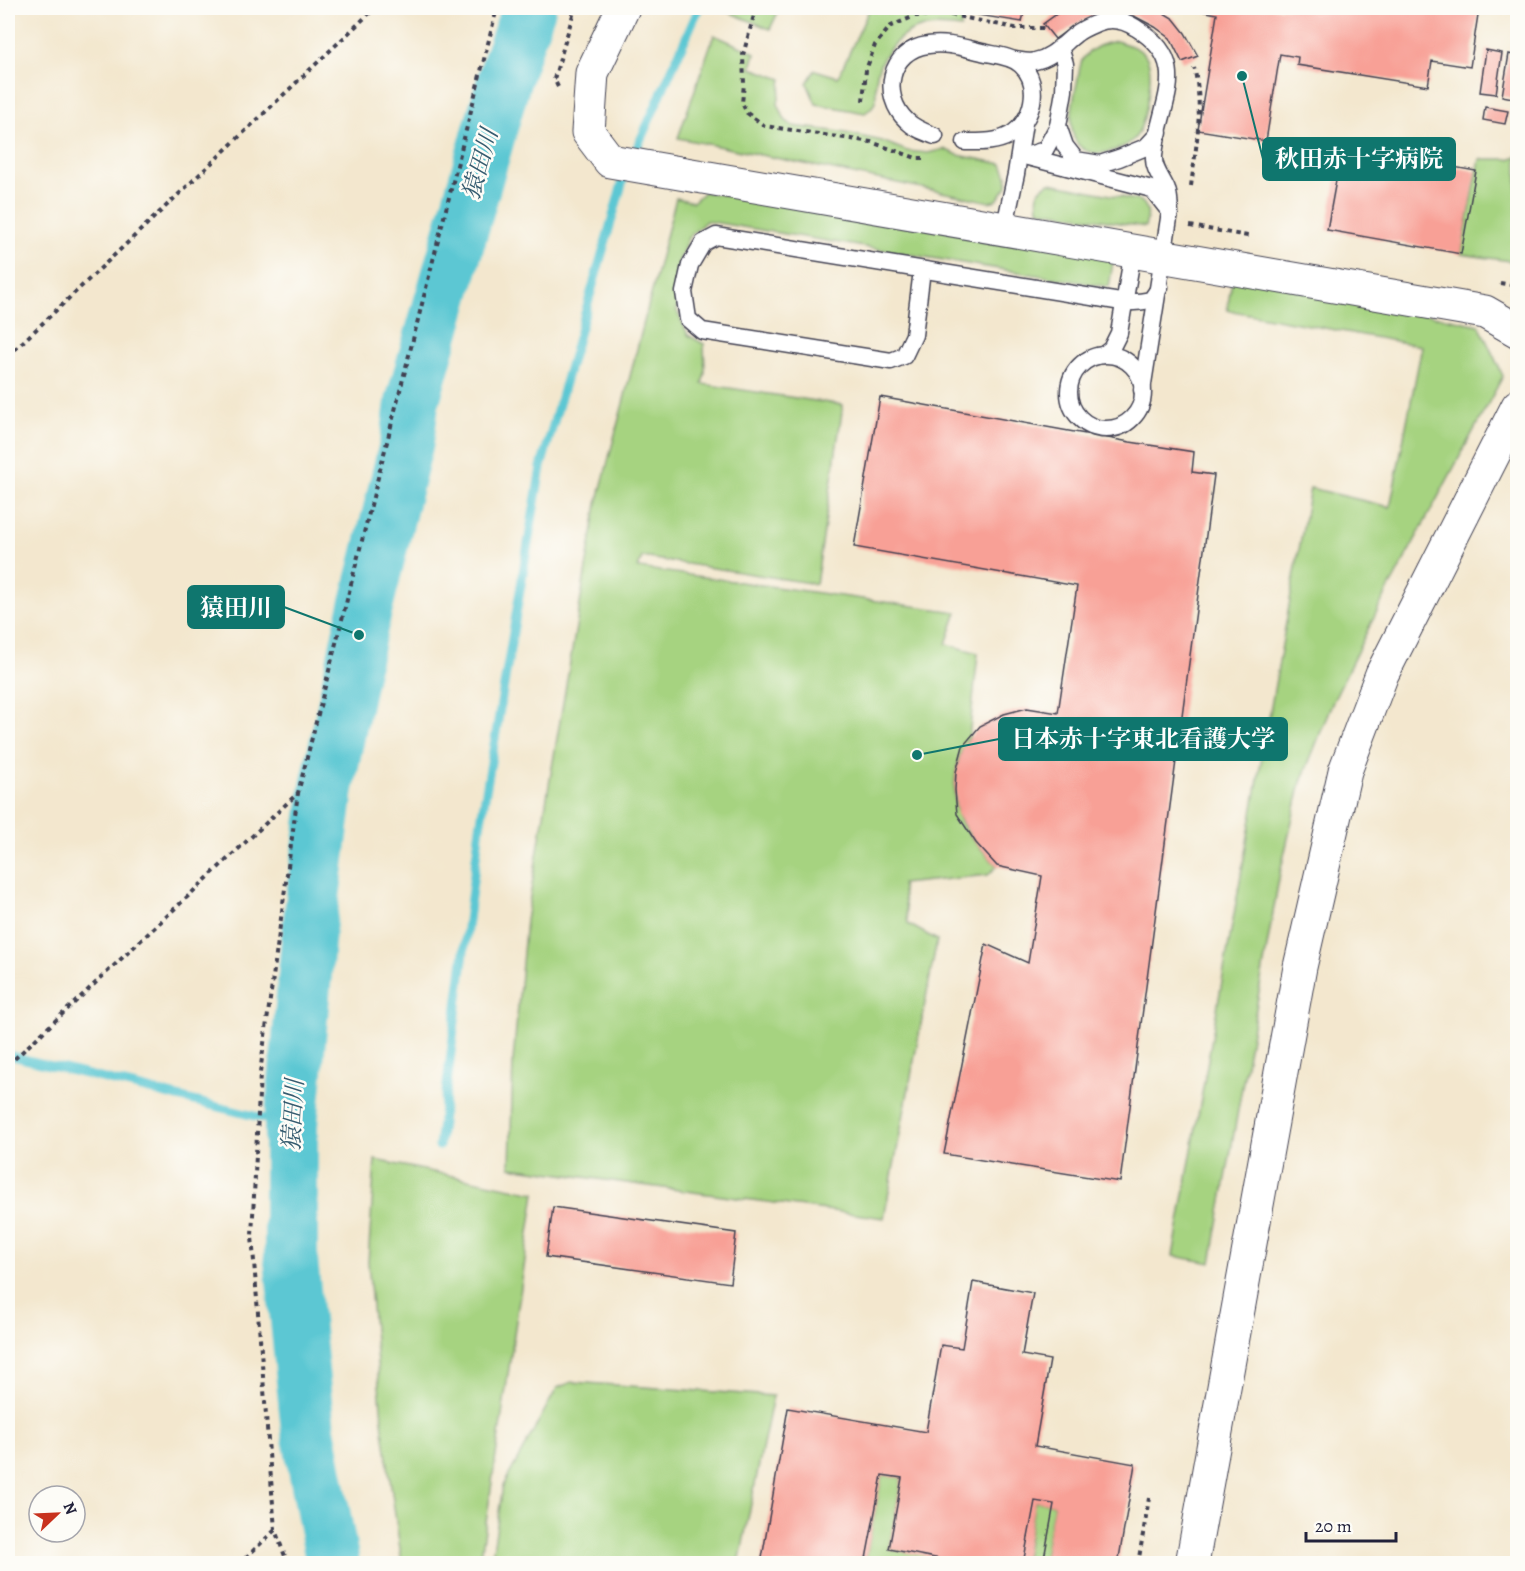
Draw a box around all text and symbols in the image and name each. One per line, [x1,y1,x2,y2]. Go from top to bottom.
water label: 猿田川 [455,122,506,203]
callout: 秋田赤十字病院 [1263,138,1455,180]
text: 秋田赤十字病院 [1275,143,1443,175]
callout: 猿田川 [188,586,284,628]
text: 猿田川 [200,592,272,624]
callout: 日本赤十字東北看護大学 [999,718,1287,760]
text: 日本赤十字東北看護大学 [1011,723,1275,755]
water label: 猿田川 [275,1075,311,1152]
north arrow [27,1484,87,1544]
text: N [57,1499,82,1519]
scale bar [1306,1505,1396,1543]
text: 20 m [1315,1514,1352,1538]

